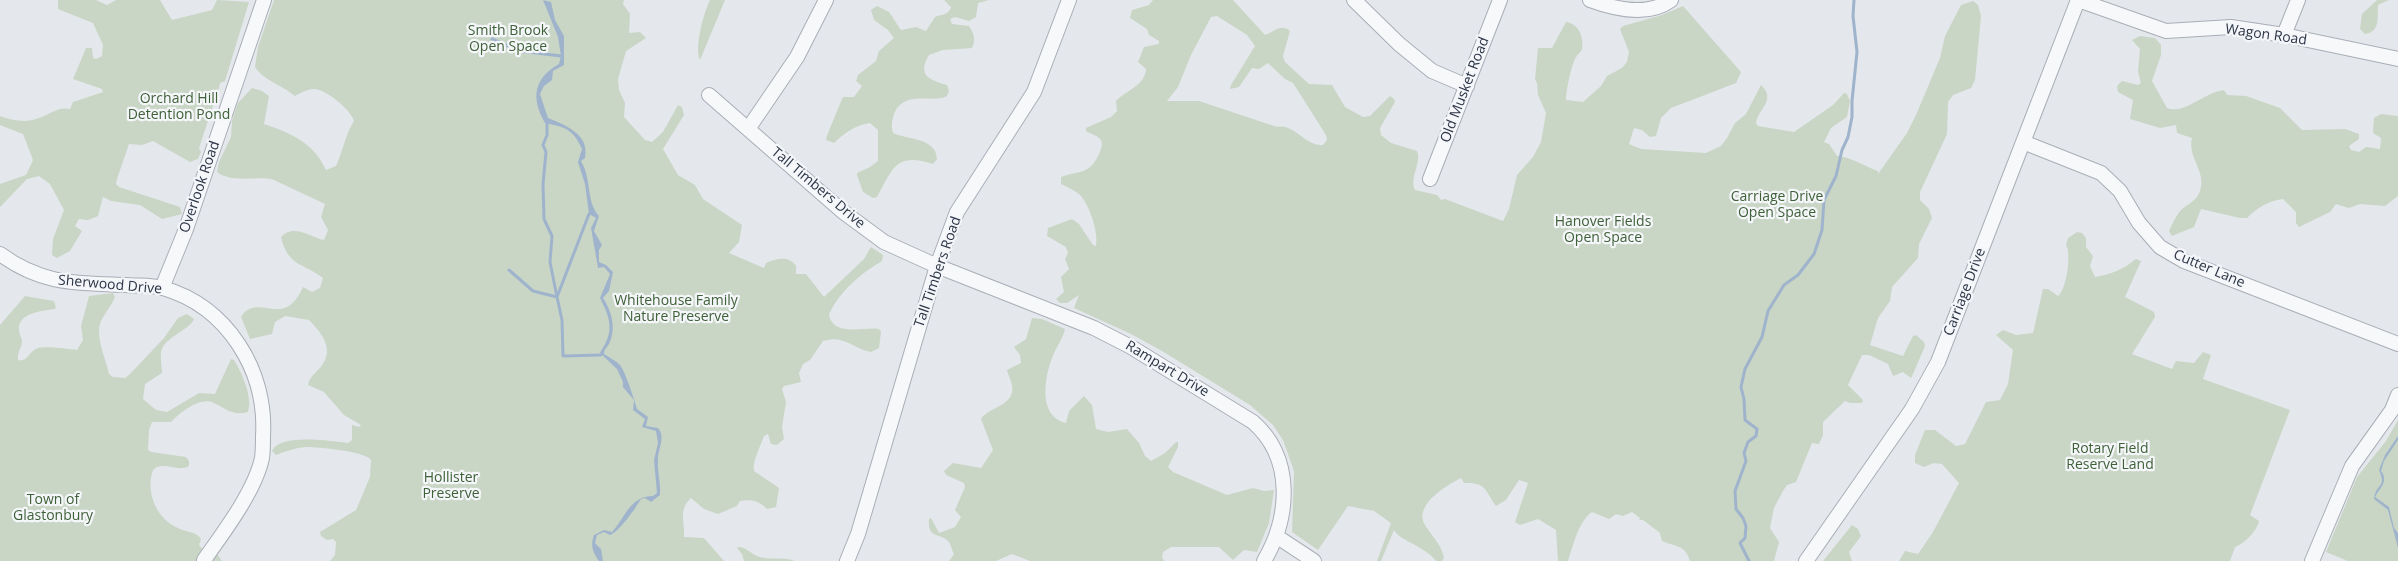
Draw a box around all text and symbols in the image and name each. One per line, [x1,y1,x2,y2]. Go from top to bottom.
street label: Wagon Road [2224,21,2308,49]
park label: Smith Brook Open Space [468,23,548,56]
street label: Old Musket Road [1437,35,1493,145]
park label: Orchard Hill Detention Pond [128,91,230,124]
street label: Overlook Road [176,139,224,235]
street label: Tall Timbers Drive [768,144,868,232]
park label: Carriage Drive Open Space [1731,189,1823,222]
street label: Tall Timbers Road [911,214,965,330]
park label: Hanover Fields Open Space [1555,214,1651,246]
street label: Carriage Drive [1941,246,1989,338]
street label: Cutter Lane [2171,246,2247,292]
street label: Sherwood Drive [57,272,163,298]
park label: Whitehouse Family Nature Preserve [614,293,738,326]
street label: Rampart Drive [1122,338,1212,400]
park label: Rotary Field Reserve Land [2066,441,2154,474]
park label: Hollister Preserve [422,470,480,502]
park label: Town of Glastonbury [13,492,93,524]

